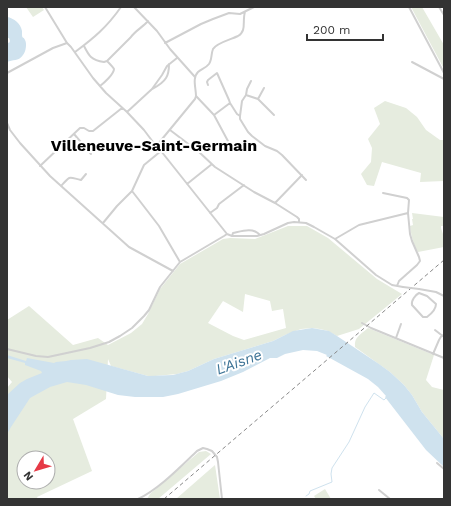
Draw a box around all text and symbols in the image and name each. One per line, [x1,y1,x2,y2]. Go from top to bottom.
scale bar [307,16,383,42]
text: 200 m [313,23,350,37]
district label: Villeneuve-Saint-Germain [51,136,257,155]
water label: L'Aisne [214,345,264,379]
north arrow [16,450,56,490]
text: N [21,469,36,483]

